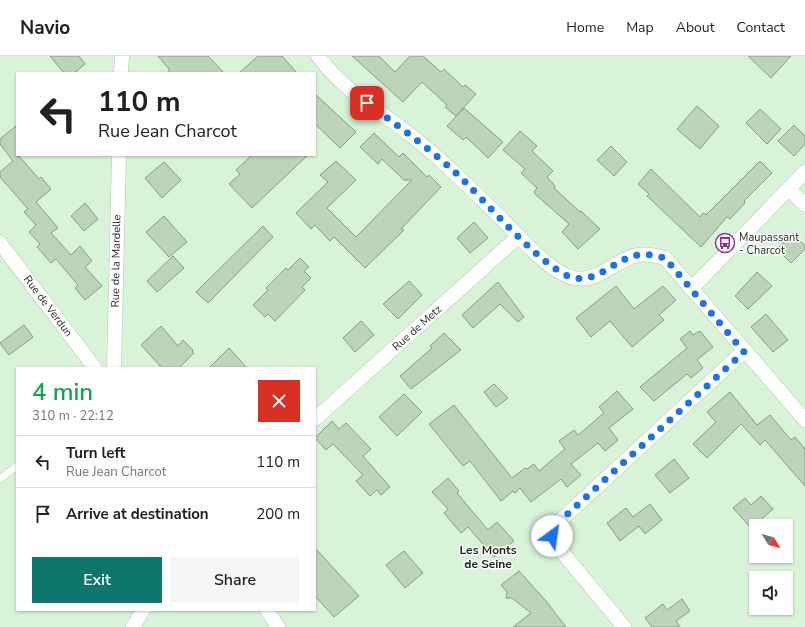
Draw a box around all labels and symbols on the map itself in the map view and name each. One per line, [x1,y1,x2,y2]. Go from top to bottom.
pin [350,86,384,120]
street label: Rue de la Mardelle [108,214,124,308]
place label: Maupassant - Charcot [739,230,799,258]
bus stop icon: Maupassant - Charcot [714,232,736,254]
street label: Rue de Verdun [20,272,76,340]
street label: Rue de Metz [389,302,445,354]
position arrow [531,515,573,557]
north arrow [749,519,793,563]
district label: Les Monts de Seine [459,542,517,572]

